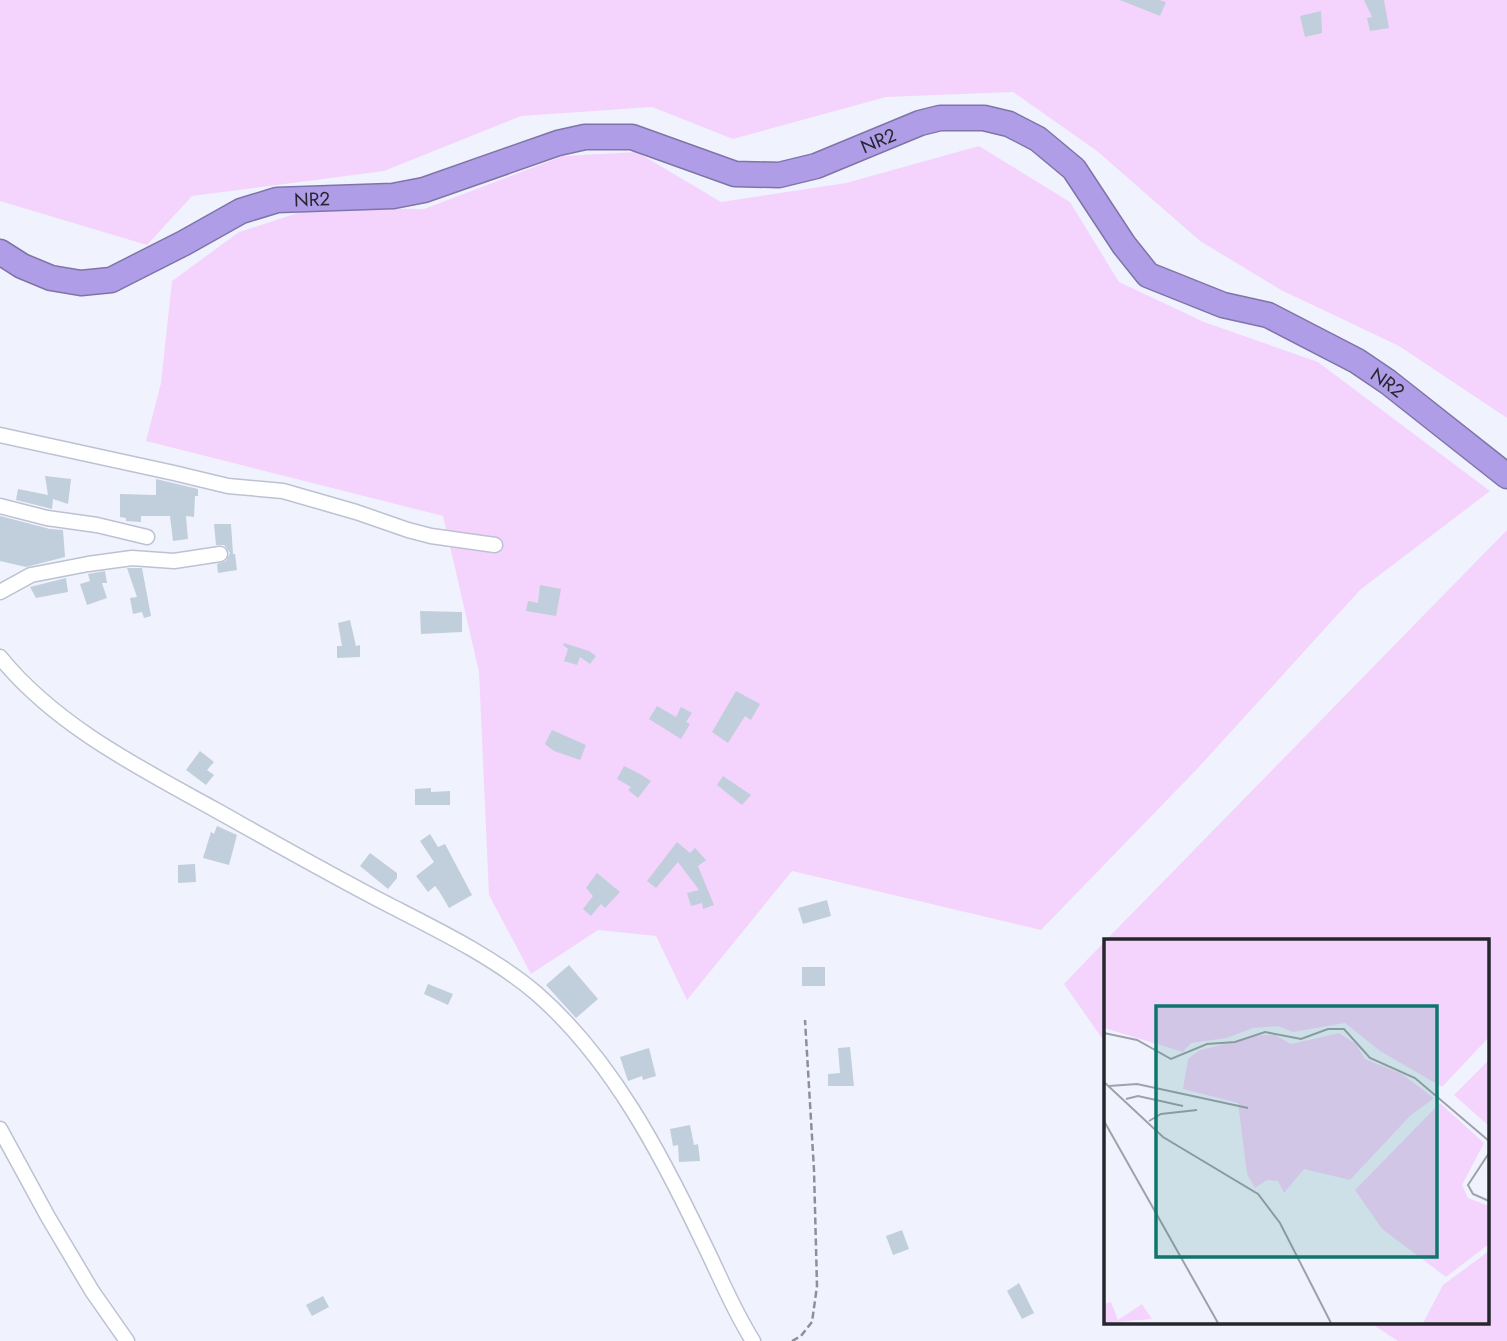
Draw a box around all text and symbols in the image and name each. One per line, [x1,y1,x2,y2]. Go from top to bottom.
street label: NR2 [856,121,900,160]
street label: NR2 [294,185,331,213]
street label: NR2 [1365,361,1411,404]
inset map [1104,939,1490,1324]

